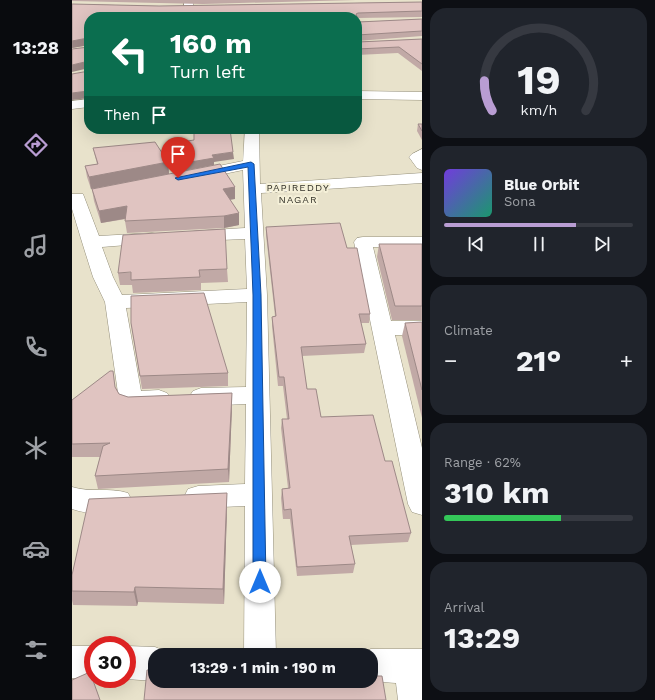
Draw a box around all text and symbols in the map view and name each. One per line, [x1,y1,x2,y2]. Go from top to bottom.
text: 160 m [170,27,252,60]
icon: left [104,28,156,80]
text: 13:28 [13,37,59,58]
text: 19 [517,55,560,104]
text: Turn left [170,61,245,82]
text: km/h [520,102,557,118]
icon: arrive [148,104,170,126]
text: Then [104,106,140,124]
icon: directions [22,131,50,159]
pin [161,137,195,178]
icon: arrive [167,143,189,165]
text: Blue Orbit [504,176,579,194]
district label: PAPIREDDY NAGAR [266,182,330,205]
text: Sona [504,194,536,209]
icon: music [22,232,50,260]
icon: previous [465,233,487,255]
icon: pause [528,233,550,255]
icon: next [591,233,613,255]
text: Climate [444,323,493,338]
icon: phone [22,333,50,361]
text: 21° [516,343,561,378]
text: − [444,348,457,373]
text: + [620,348,633,373]
icon: climate [22,434,50,462]
text: Range · 62% [444,455,521,470]
text: 310 km [444,475,550,510]
icon: car [22,535,50,563]
position arrow [239,561,281,603]
text: Arrival [444,600,485,615]
text: 13:29 [444,620,520,655]
icon: filters [22,636,50,664]
speed limit sign: 30 [84,636,136,688]
text: 13:29 · 1 min · 190 m [190,659,336,677]

